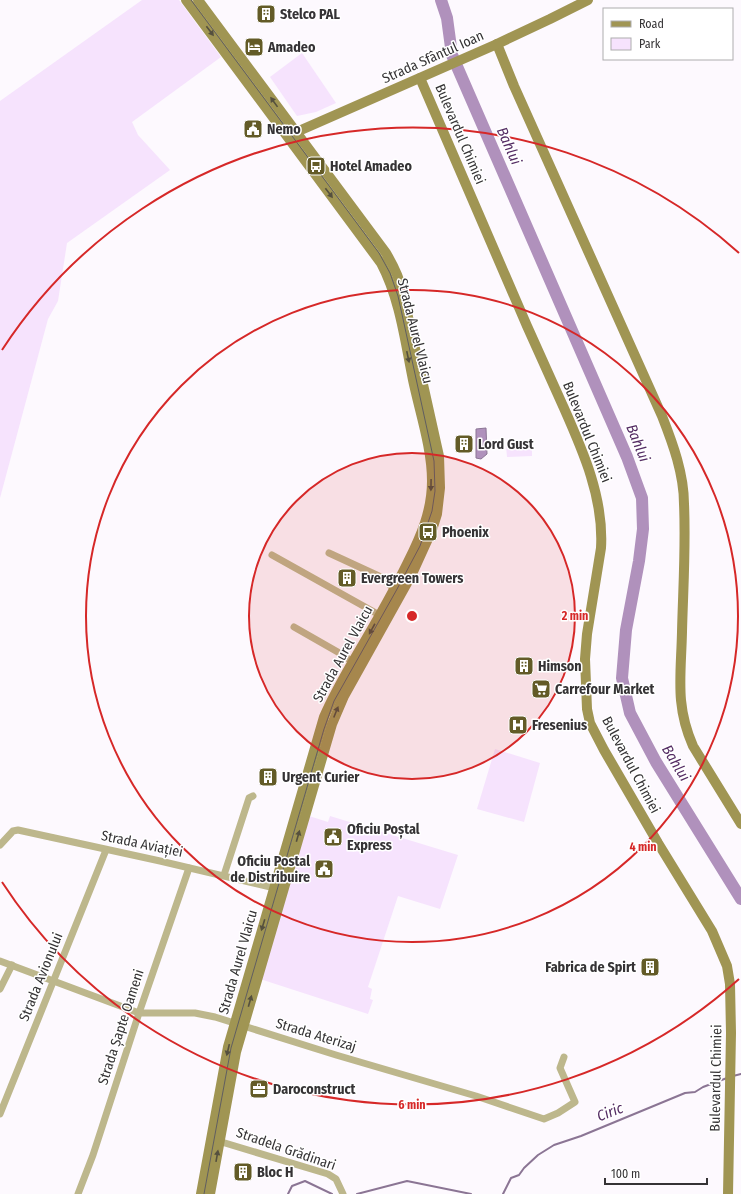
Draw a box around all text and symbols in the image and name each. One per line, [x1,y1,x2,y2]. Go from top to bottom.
building icon: Stelco PAL [255,3,277,25]
place label: Stelco PAL [280,6,340,23]
legend [603,8,733,60]
text: Road [639,17,664,31]
one-way arrow [206,26,214,37]
street label: Strada Sfântul Ioan [379,27,487,87]
hotel icon: Amadeo [243,36,265,58]
text: Park [639,37,661,51]
place label: Amadeo [267,39,316,56]
street label: Bulevardul Chimiei [431,81,489,187]
one-way arrow [270,97,278,107]
public building icon: Nemo [242,118,264,140]
place label: Nemo [267,121,301,138]
water label: Bahlui [493,124,525,168]
bus stop icon: Hotel Amadeo [305,155,327,177]
place label: Hotel Amadeo [330,158,412,175]
one-way arrow [325,187,333,198]
street label: Strada Aurel Vlaicu [394,277,436,385]
one-way arrow [406,351,412,363]
street label: Bulevardul Chimiei [559,379,615,485]
water label: Bahlui [622,421,654,465]
building icon: Lord Gust [453,433,475,455]
place label: Lord Gust [478,436,535,453]
one-way arrow [428,479,435,491]
bus stop icon: Phoenix [417,521,439,543]
place label: Phoenix [442,524,489,541]
building icon: Evergreen Towers [336,567,358,589]
place label: Evergreen Towers [361,570,463,587]
street label: Strada Aurel Vlaicu [309,603,377,705]
centre of rings [405,609,419,623]
text: 2 min [561,609,588,623]
one-way arrow [368,623,375,635]
building icon: Himson [513,655,535,677]
place label: Himson [538,658,582,675]
supermarket icon: Carrefour Market [530,678,552,700]
place label: Carrefour Market [555,681,656,698]
one-way arrow [333,706,340,718]
hospital icon: Fresenius [507,714,529,736]
street label: Bulevardul Chimiei [598,714,664,816]
place label: Fresenius [532,717,587,734]
water label: Bahlui [658,742,694,785]
building icon: Urgent Curier [257,766,279,788]
place label: Urgent Curier [282,769,360,786]
place label: Oficiu Poștal Express [347,821,420,854]
public building icon: Oficiu Poștal Express [322,826,344,848]
street label: Strada Aviației [99,827,184,862]
one-way arrow [295,830,301,842]
text: 4 min [629,840,657,854]
place label: Oficiu Postal de Distribuire [230,853,310,886]
public building icon: Oficiu Postal de Distribuire [313,858,335,880]
street label: Strada Aurel Vlaicu [215,908,261,1016]
one-way arrow [260,919,266,931]
street label: Strada Avionului [15,930,67,1024]
building icon: Fabrica de Spirt [639,956,661,978]
place label: Fabrica de Spirt [545,959,637,976]
street label: Strada Șapte Oameni [94,967,149,1087]
one-way arrow [247,995,253,1007]
street label: Strada Aterizaj [274,1015,358,1055]
street label: Bulevardul Chimiei [707,1024,725,1132]
one-way arrow [224,1044,230,1056]
office icon: Daroconstruct [248,1078,270,1100]
place label: Daroconstruct [273,1081,357,1098]
text: 6 min [398,1098,426,1112]
water label: Ciric [594,1099,626,1125]
street label: Stradela Grădinari [234,1124,338,1174]
one-way arrow [214,1150,220,1162]
scale bar [605,1160,707,1186]
building icon: Bloc H [232,1161,254,1183]
place label: Bloc H [257,1164,294,1181]
text: 100 m [611,1167,640,1181]

